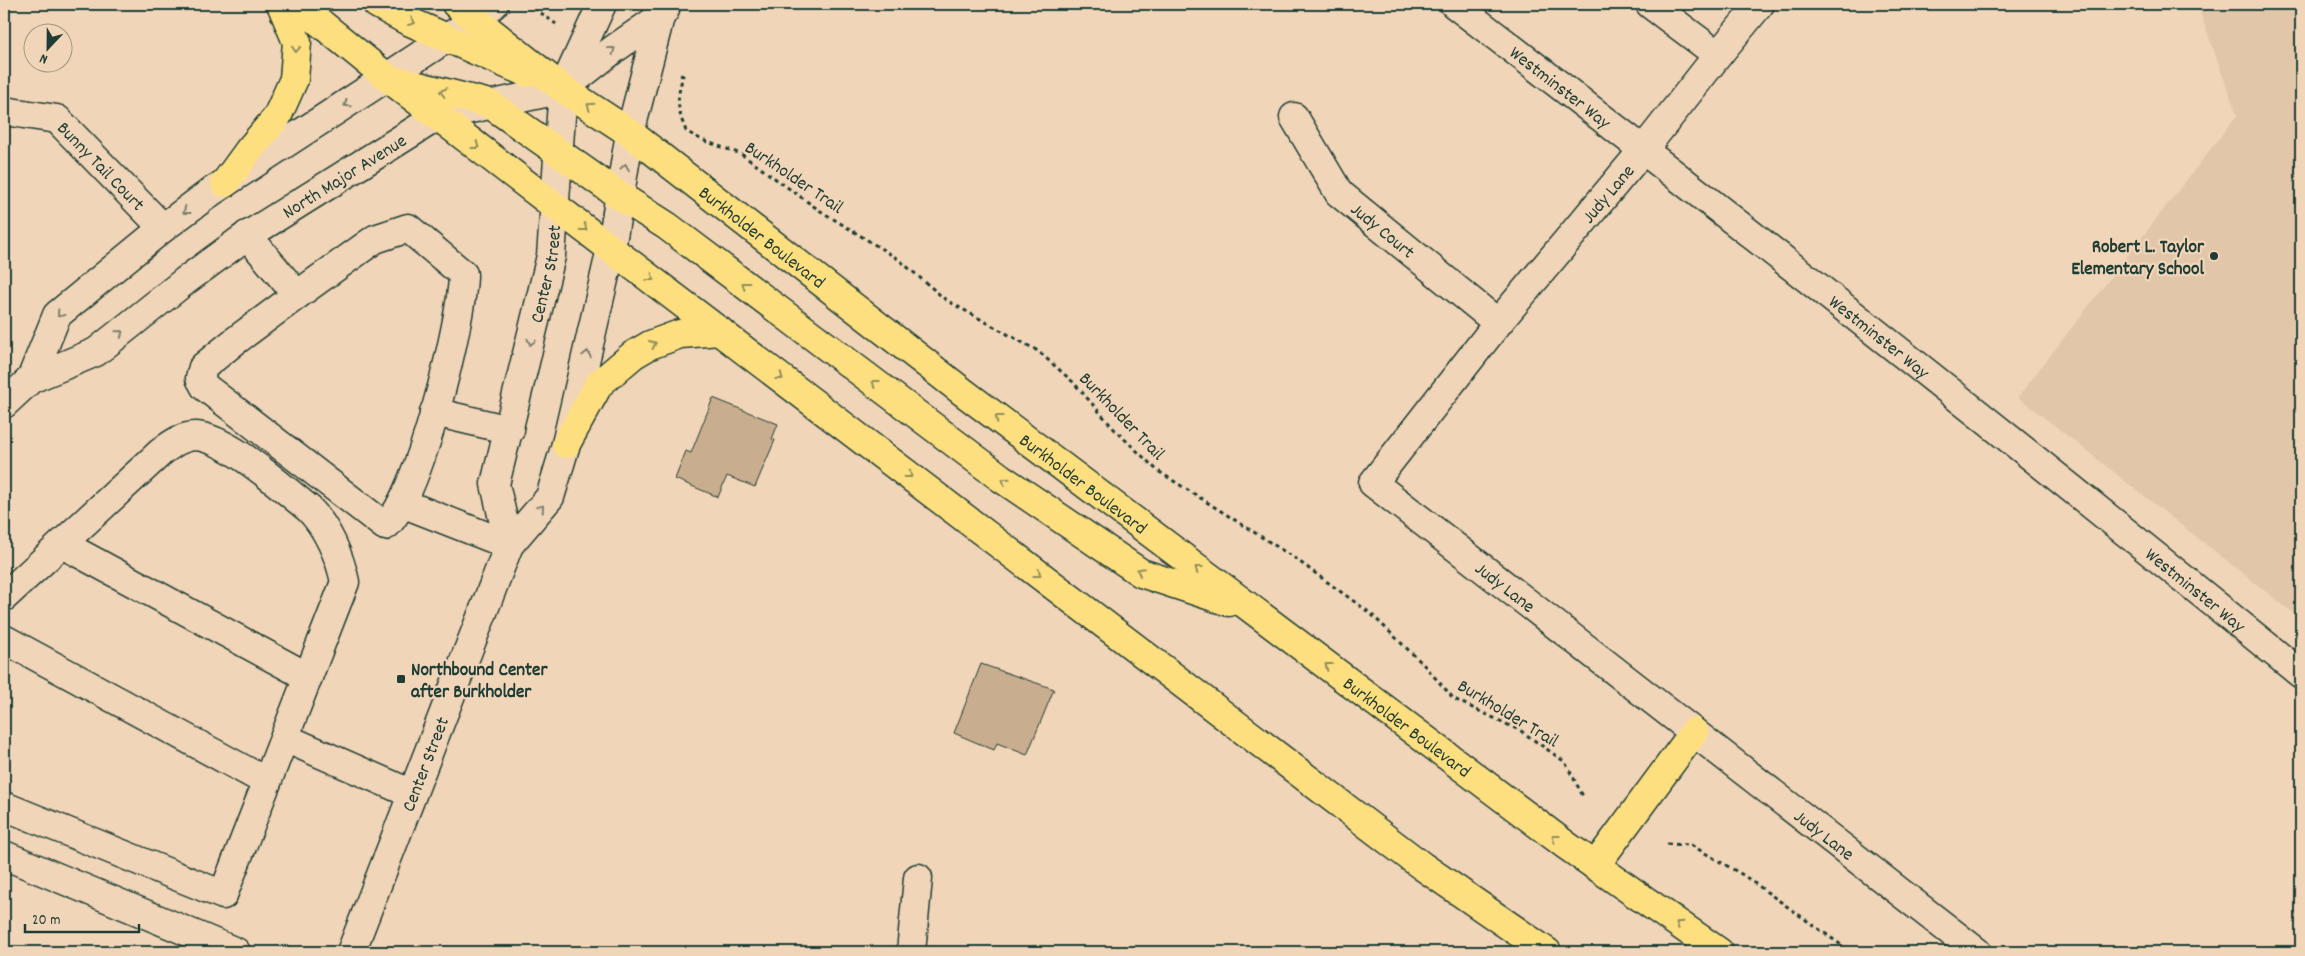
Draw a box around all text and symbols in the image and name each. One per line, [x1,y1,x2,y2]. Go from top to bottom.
one-way arrow [407,16,416,27]
north arrow [22,22,72,72]
street label: Westminster Way [1502,41,1616,137]
one-way arrow [291,46,301,54]
text: N [37,48,51,69]
one-way arrow [606,48,615,56]
one-way arrow [439,87,448,98]
one-way arrow [343,98,352,108]
one-way arrow [586,103,595,112]
street label: Bunny Tail Court [49,117,149,219]
street label: North Major Avenue [278,129,413,227]
street label: Burkholder Trail [738,136,848,222]
one-way arrow [470,140,480,149]
street label: Judy Lane [1577,160,1642,231]
one-way arrow [619,162,629,171]
street label: Burkholder Boulevard [692,181,830,297]
street label: Judy Court [1343,198,1419,267]
one-way arrow [183,206,192,214]
one-way arrow [578,222,588,231]
street label: Center Street [525,224,570,326]
place label: Robert L. Taylor Elementary School [2071,235,2205,284]
marker: Robert L. Taylor Elementary School [2208,250,2220,262]
one-way arrow [645,272,655,281]
one-way arrow [742,283,751,291]
street label: Westminster Way [1822,290,1934,387]
one-way arrow [57,308,66,317]
one-way arrow [114,330,123,338]
one-way arrow [526,338,537,347]
one-way arrow [648,340,657,350]
one-way arrow [581,349,592,358]
street label: Burkholder Trail [1071,367,1170,468]
one-way arrow [774,371,784,380]
one-way arrow [871,380,881,389]
one-way arrow [995,416,1004,424]
street label: Burkholder Boulevard [1012,429,1151,543]
one-way arrow [903,470,912,478]
one-way arrow [1001,478,1011,487]
one-way arrow [535,505,543,514]
street label: Westminster Way [2138,543,2250,641]
street label: Judy Lane [1468,557,1540,621]
one-way arrow [1195,566,1204,574]
one-way arrow [1136,567,1145,577]
one-way arrow [1032,568,1041,576]
place label: Northbound Center after Burkholder [411,658,548,707]
one-way arrow [1325,664,1334,672]
street label: Burkholder Boulevard [1336,672,1475,786]
marker: Northbound Center after Burkholder [395,673,407,685]
street label: Burkholder Trail [1451,674,1563,756]
street label: Center Street [397,714,458,816]
street label: Judy Lane [1787,805,1859,869]
one-way arrow [1552,835,1561,843]
scale bar [25,901,139,933]
text: 20 m [32,910,60,932]
one-way arrow [1675,921,1685,930]

